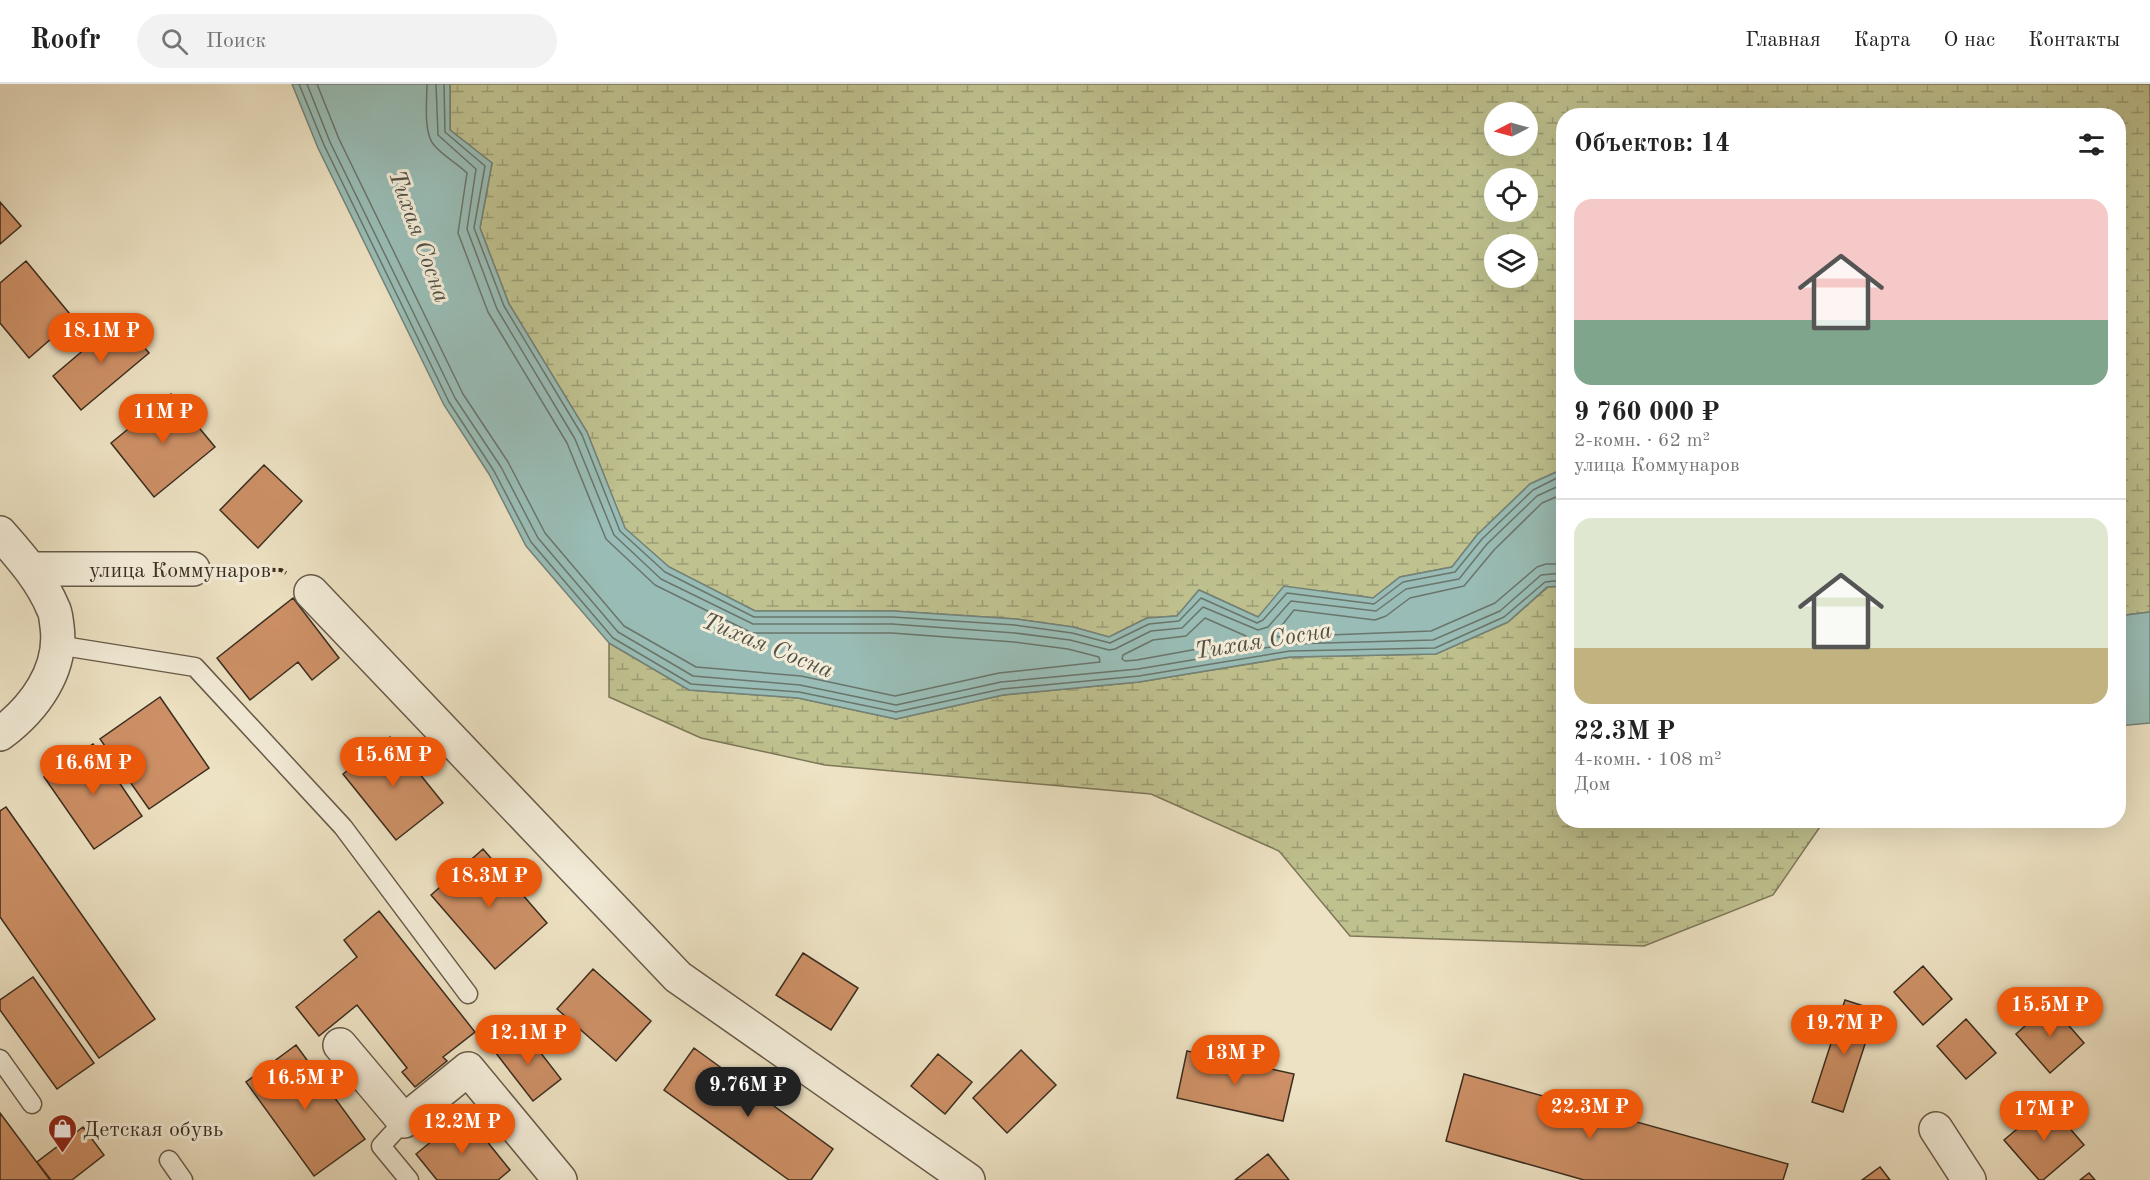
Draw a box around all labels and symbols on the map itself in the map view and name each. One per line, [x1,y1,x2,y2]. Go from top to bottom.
north arrow [1484,102,1538,156]
water label: Тихая Сосна [383,167,453,306]
pin: 18.1M ₽ [46,313,156,364]
pin: 11M ₽ [121,394,205,445]
street label: улица Коммунаров [89,560,271,582]
water label: Тихая Сосна [698,610,836,684]
water label: Тихая Сосна [1193,619,1334,665]
pin: 15.6M ₽ [338,737,448,788]
pin: 16.6M ₽ [38,745,148,796]
pin: 18.3M ₽ [434,858,544,909]
pin: 15.5M ₽ [1995,987,2105,1038]
pin: 19.7M ₽ [1789,1005,1899,1056]
pin: 12.1M ₽ [473,1015,583,1066]
pin: 13M ₽ [1193,1035,1277,1086]
pin: 16.5M ₽ [250,1060,360,1111]
pin: 9.76M ₽ [693,1067,803,1118]
pin: 22.3M ₽ [1535,1089,1645,1140]
pin: 17M ₽ [2002,1091,2086,1142]
pin: 12.2M ₽ [407,1104,517,1155]
shop icon: Детская обувь [46,1112,78,1154]
place label: Детская обувь [83,1119,223,1141]

